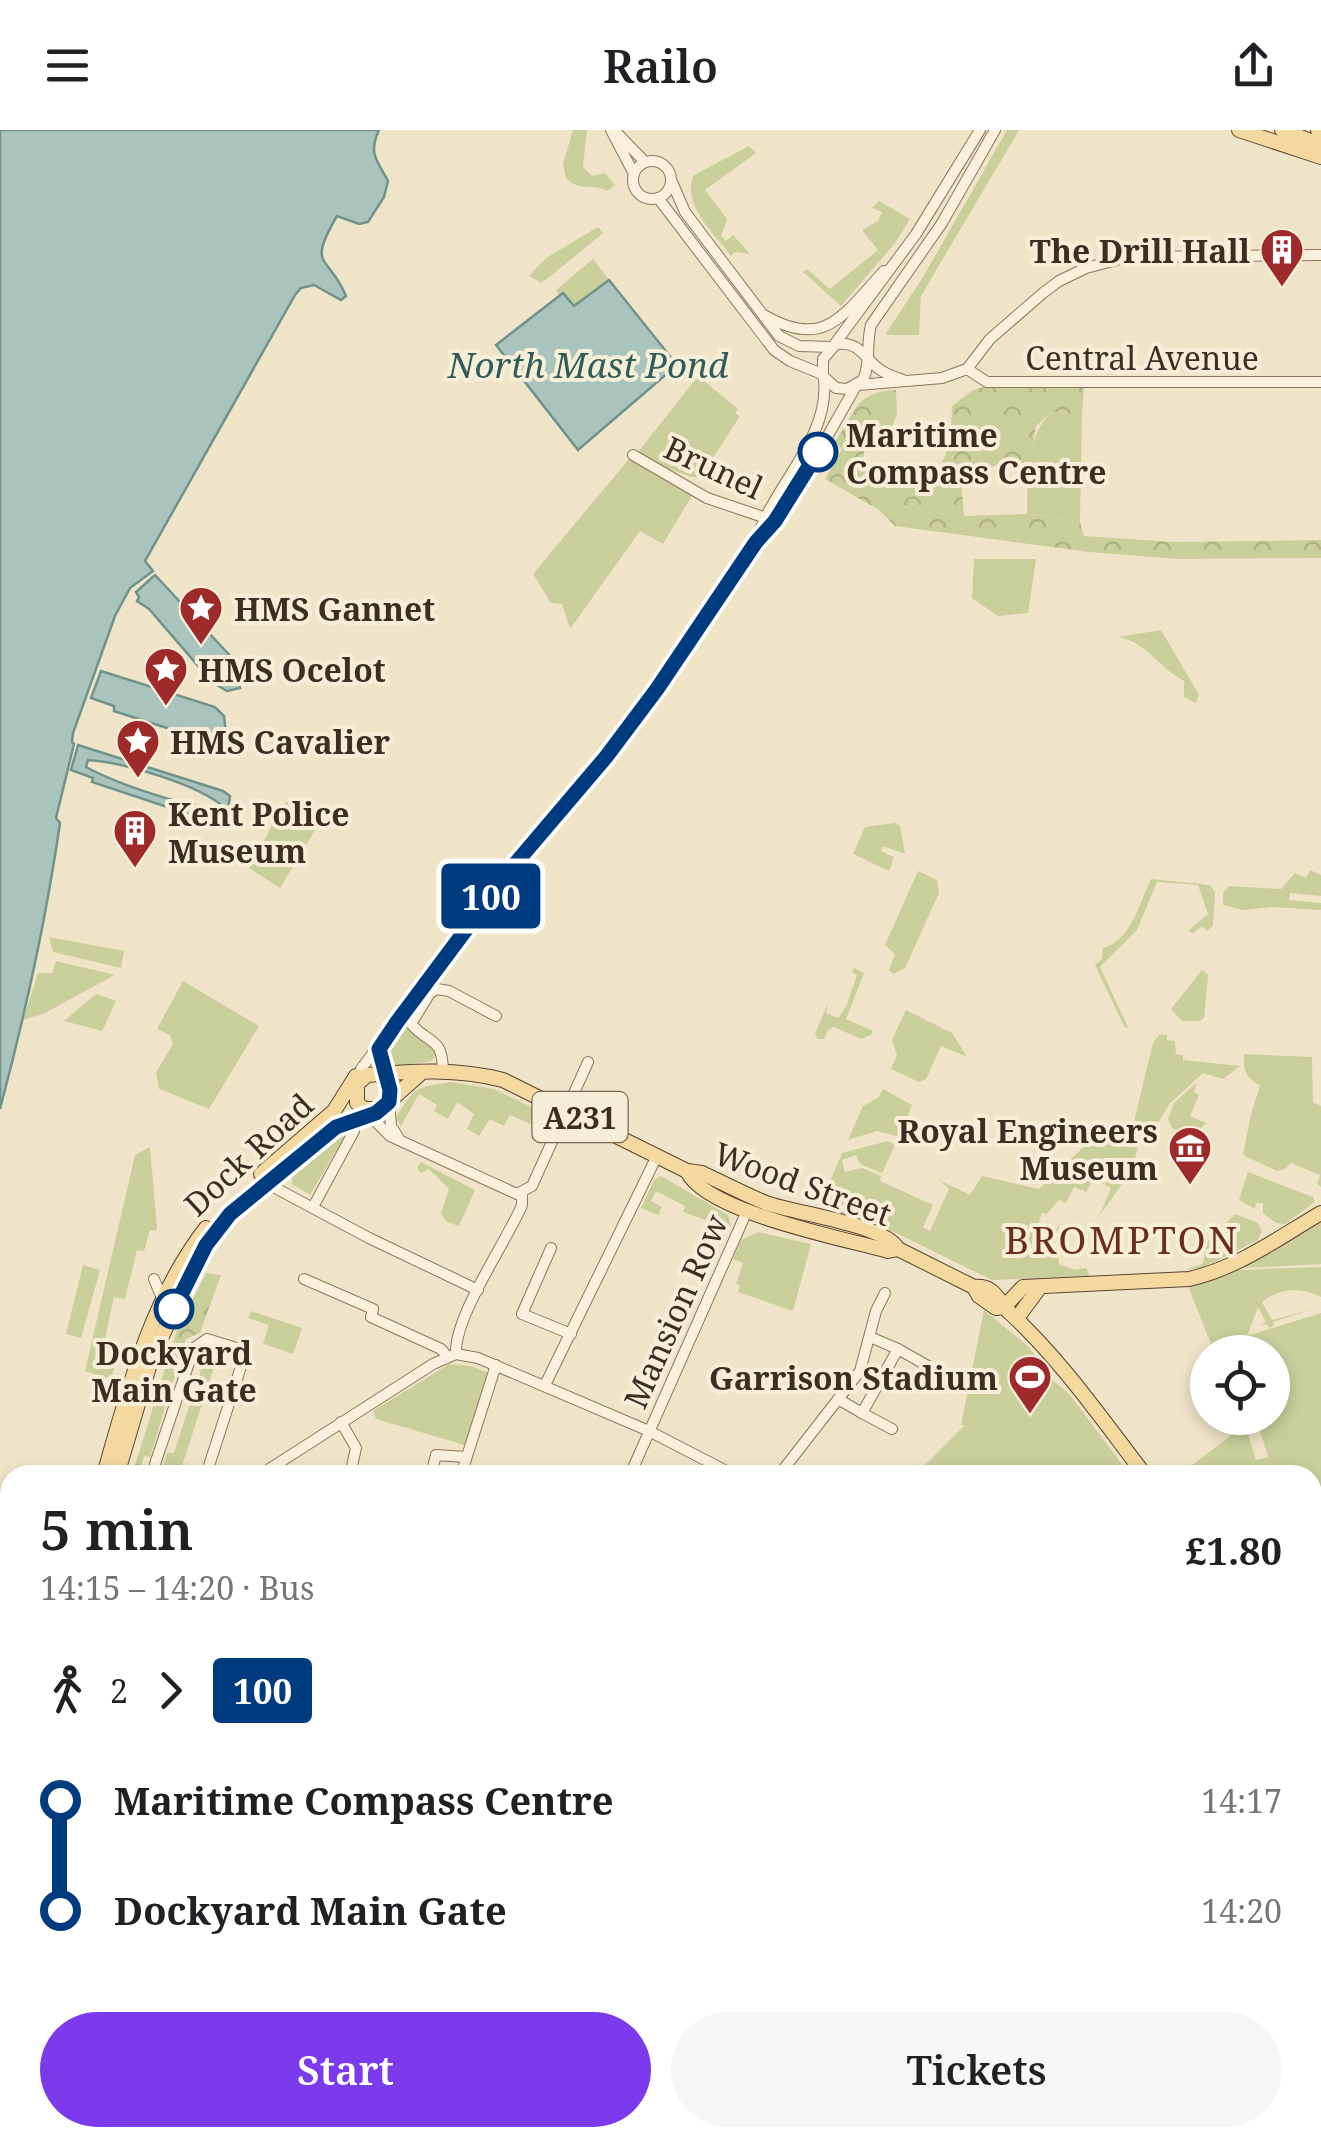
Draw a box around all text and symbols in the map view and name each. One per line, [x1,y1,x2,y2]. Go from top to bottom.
text: Railo [603,35,718,96]
icon: menu [40,38,95,93]
icon: share [1226,38,1281,93]
building icon: The Drill Hall [1259,227,1305,288]
place label: The Drill Hall [1030,229,1250,272]
street label: Central Avenue [1025,336,1259,379]
water label: North Mast Pond [447,341,729,388]
place label: Maritime Compass Centre [846,413,1107,493]
street label: Brunel [658,426,770,508]
marker: Maritime Compass Centre [799,433,837,471]
place icon: HMS Gannet [178,585,224,646]
place label: HMS Gannet [234,587,435,630]
place icon: HMS Ocelot [143,646,189,707]
place label: HMS Ocelot [198,648,386,691]
place icon: HMS Cavalier [115,718,161,779]
place label: HMS Cavalier [170,720,391,763]
place label: Kent Police Museum [168,792,350,872]
building icon: Kent Police Museum [112,808,158,869]
line badge: 100 [434,864,548,928]
text: 100 [461,873,521,920]
street label: Dock Road [174,1083,322,1225]
road number: A231 [532,1092,628,1142]
place label: Royal Engineers Museum [897,1109,1158,1189]
museum icon: Royal Engineers Museum [1167,1125,1213,1186]
street label: Wood Street [708,1131,898,1235]
street label: Mansion Row [613,1207,737,1415]
district label: BROMPTON [1004,1213,1240,1265]
marker: Dockyard Main Gate [155,1290,193,1328]
place label: Dockyard Main Gate [91,1331,257,1411]
map controls [1190,1335,1290,1435]
button: locate [1190,1335,1290,1435]
sports icon: Garrison Stadium [1007,1354,1053,1415]
place label: Garrison Stadium [709,1356,998,1399]
text: 5 min [40,1491,194,1566]
text: £1.80 [1185,1524,1282,1576]
text: 14:15 – 14:20 · Bus [40,1566,314,1609]
icon: walk [40,1663,95,1718]
icon: forward [143,1663,198,1718]
text: 100 [233,1667,292,1714]
text: 2 [110,1669,128,1712]
text: Maritime Compass Centre [114,1774,614,1826]
text: 14:17 [1201,1779,1282,1822]
text: Dockyard Main Gate [114,1884,507,1936]
text: 14:20 [1201,1889,1282,1932]
button: Start [40,2012,651,2127]
button: Tickets [671,2012,1282,2127]

